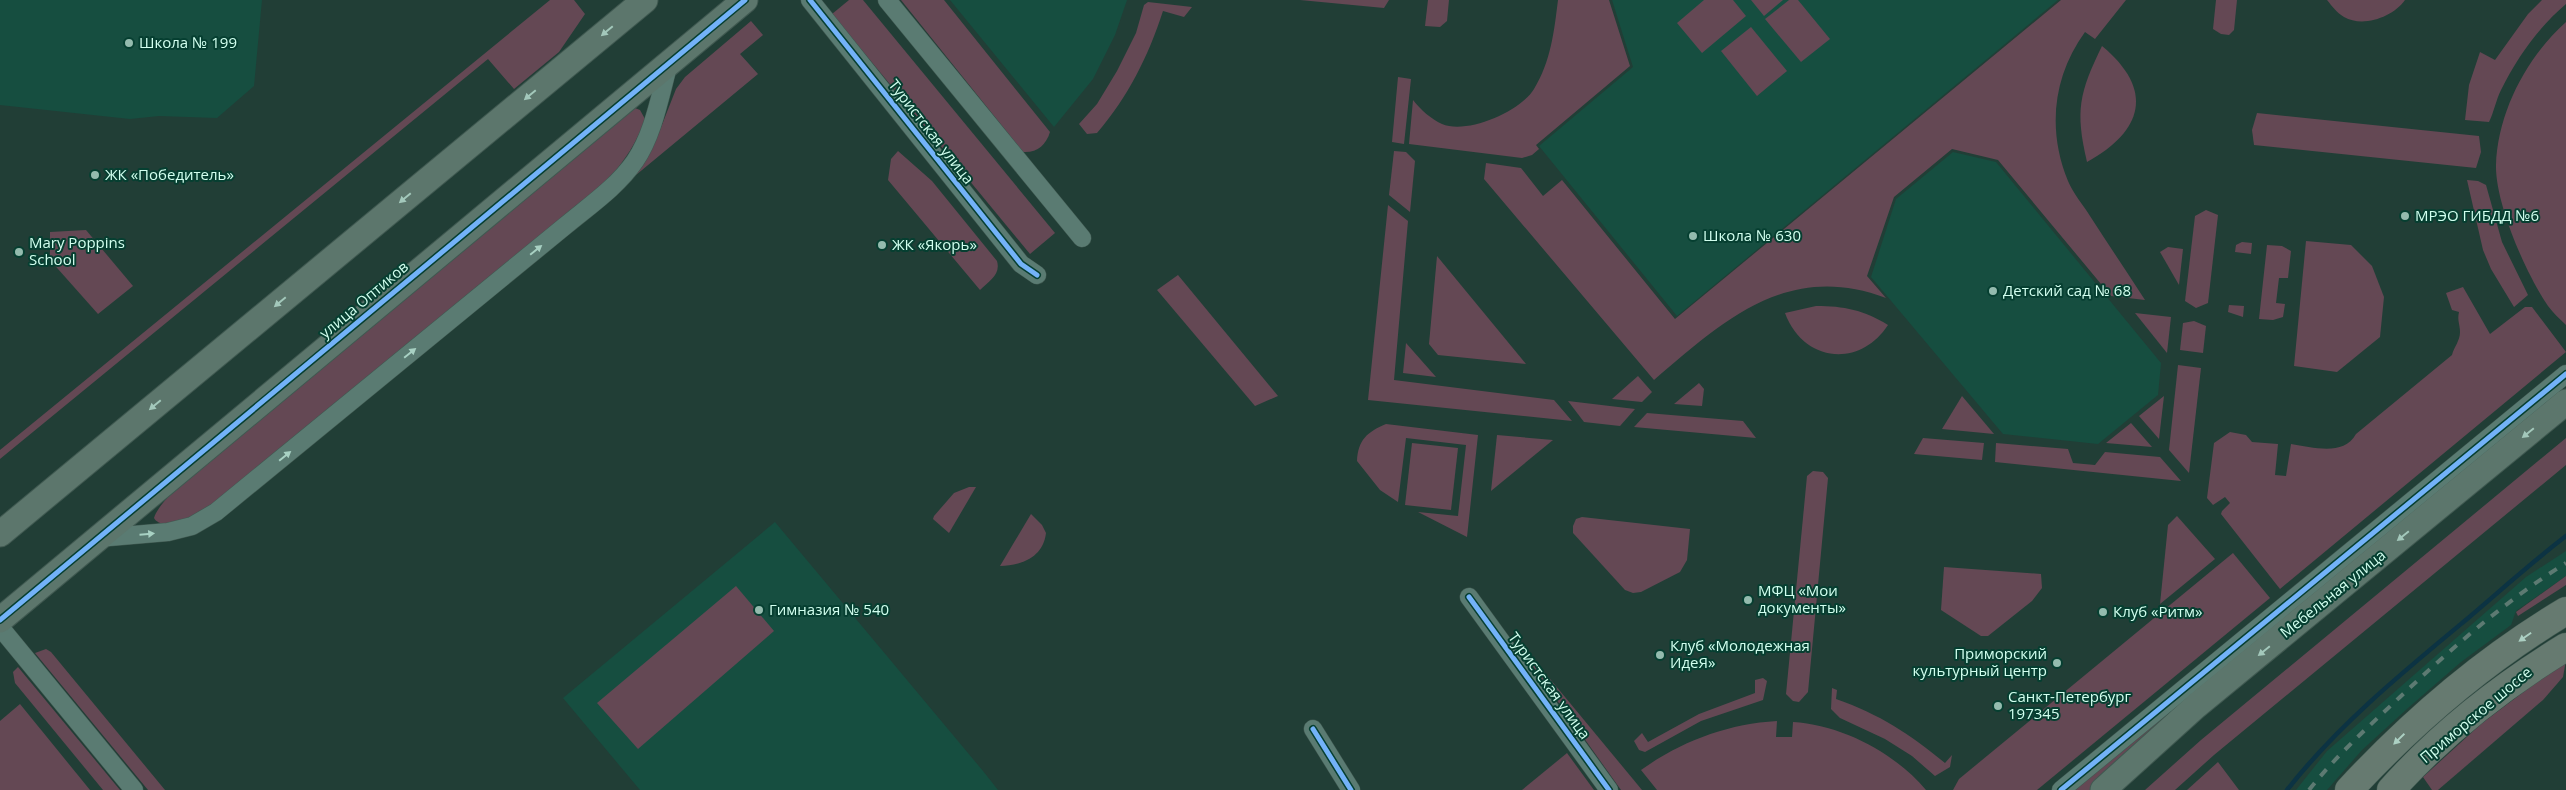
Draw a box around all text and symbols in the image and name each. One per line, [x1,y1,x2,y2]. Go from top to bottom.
one-way arrow [601,26,614,37]
place label: Школа № 199 [139,32,237,52]
marker: Школа № 199 [123,37,135,49]
street label: Туристская улица [885,75,979,188]
one-way arrow [524,89,537,100]
place label: ЖК «Победитель» [105,164,234,184]
marker: ЖК «Победитель» [89,169,101,181]
one-way arrow [399,193,412,204]
place label: МРЭО ГИБДД №6 [2415,205,2539,225]
marker: МРЭО ГИБДД №6 [2399,210,2411,222]
place label: Школа № 630 [1703,225,1801,245]
marker: Школа № 630 [1687,230,1699,242]
place label: Mary Poppins School [29,232,125,269]
place label: ЖК «Якорь» [892,234,977,254]
marker: ЖК «Якорь» [876,239,888,251]
one-way arrow [529,244,542,255]
marker: Mary Poppins School [13,246,25,258]
street label: улица Оптиков [315,256,412,342]
place label: Детский сад № 68 [2003,280,2131,300]
marker: Детский сад № 68 [1987,285,1999,297]
one-way arrow [274,296,287,307]
one-way arrow [404,348,416,359]
one-way arrow [149,400,162,411]
one-way arrow [2523,427,2535,439]
one-way arrow [278,451,291,462]
one-way arrow [139,530,155,538]
one-way arrow [2397,531,2410,542]
street label: Мебельная улица [2276,545,2389,642]
place label: МФЦ «Мои документы» [1758,580,1846,617]
marker: МФЦ «Мои документы» [1742,594,1754,606]
place label: Гимназия № 540 [769,599,889,619]
place label: Клуб «Ритм» [2113,601,2203,621]
marker: Гимназия № 540 [753,604,765,616]
marker: Клуб «Ритм» [2097,606,2109,618]
street label: Туристская улица [1504,628,1595,743]
one-way arrow [2519,631,2532,642]
place label: Клуб «Молодежная ИдеЯ» [1670,635,1810,672]
place label: Приморский культурный центр [1913,643,2047,680]
one-way arrow [2258,645,2271,656]
marker: Клуб «Молодежная ИдеЯ» [1654,649,1666,661]
marker: Приморский культурный центр [2051,657,2063,669]
street label: Приморское шоссе [2415,661,2536,767]
place label: Санкт-Петербург 197345 [2008,686,2132,723]
marker: Санкт-Петербург 197345 [1992,700,2004,712]
one-way arrow [2393,733,2405,745]

